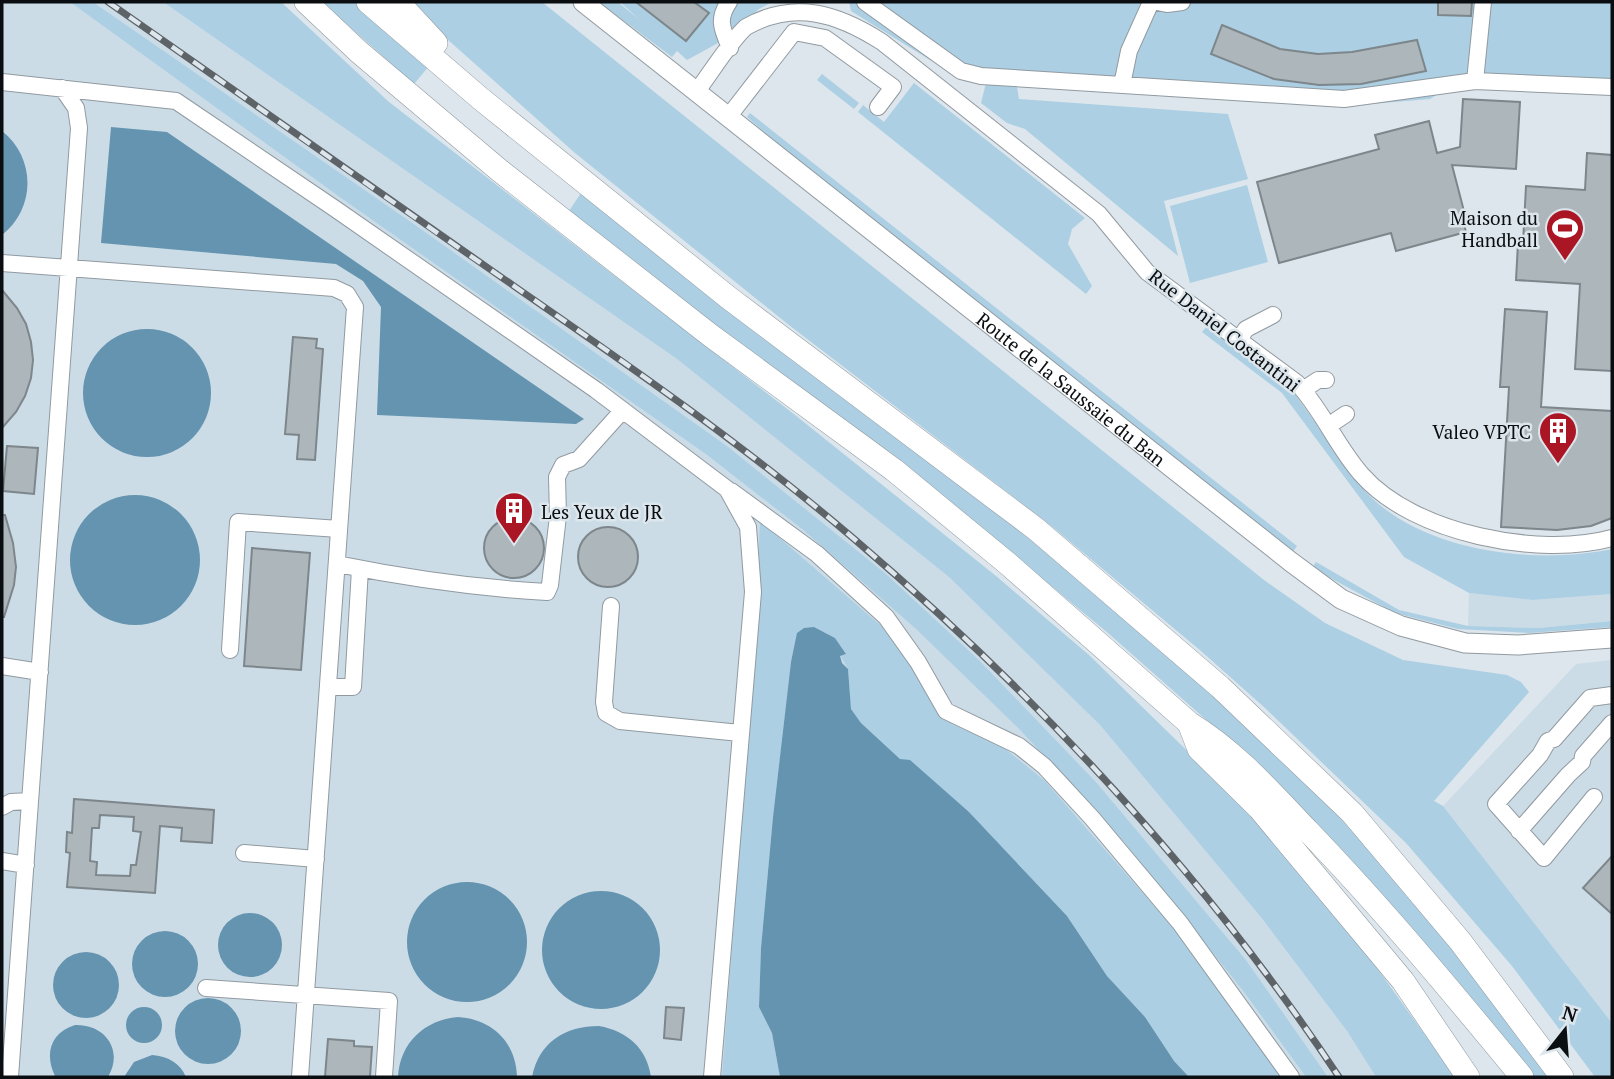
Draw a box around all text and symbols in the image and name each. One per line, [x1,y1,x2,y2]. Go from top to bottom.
place label: Maison du Handball [1450,205,1538,252]
sports icon: Maison du Handball [1544,207,1586,262]
street label: Rue Daniel Costantini [1144,263,1306,397]
street label: Route de la Saussaie du Ban [972,306,1171,471]
building icon: Valeo VPTC [1537,410,1579,465]
place label: Valeo VPTC [1432,419,1531,444]
building icon: Les Yeux de JR [493,490,535,545]
place label: Les Yeux de JR [541,499,663,524]
north arrow [1530,995,1600,1065]
text: N [1560,999,1581,1027]

